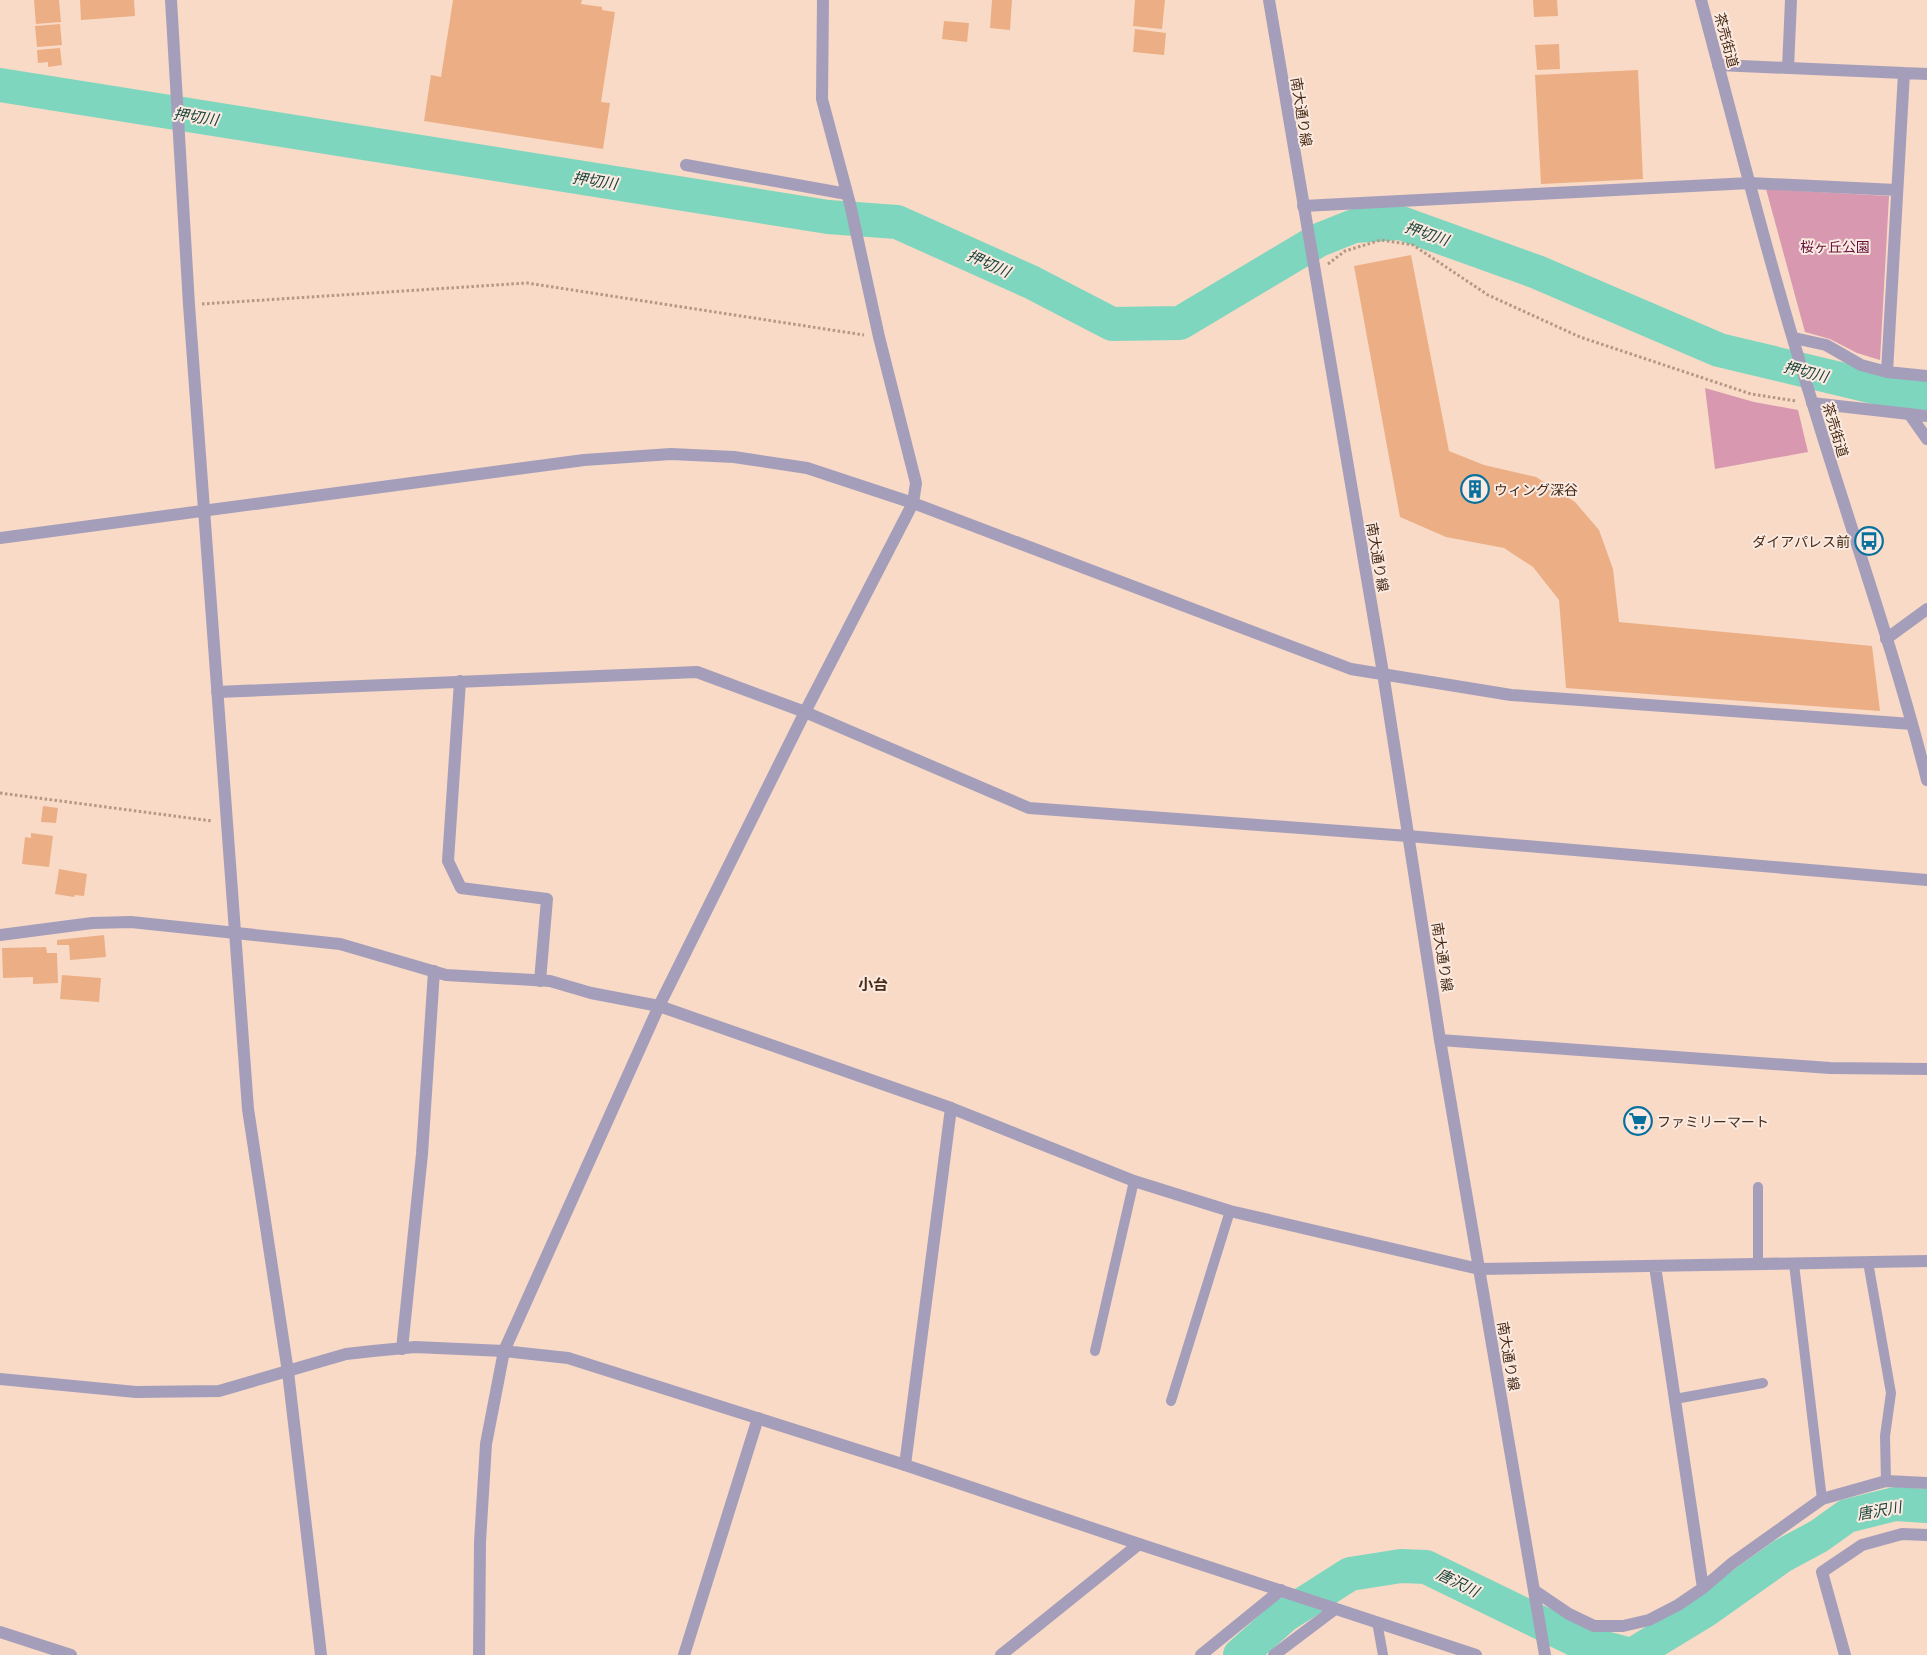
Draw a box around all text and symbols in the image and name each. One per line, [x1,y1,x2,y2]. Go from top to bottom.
street label: 茶売街道 [1712,11,1742,69]
street label: 南大通り線 [1288,76,1316,148]
water label: 押切川 [172,104,222,129]
water label: 押切川 [571,168,621,193]
water label: 押切川 [1403,217,1453,249]
park label: 桜ヶ丘公園 [1800,238,1870,255]
water label: 押切川 [965,246,1015,281]
water label: 押切川 [1782,357,1832,386]
street label: 茶売街道 [1820,401,1852,459]
building icon: ウィング深谷 [1460,474,1490,504]
place label: ウィング深谷 [1494,481,1578,498]
street label: 南大通り線 [1364,521,1392,593]
bus stop icon: ダイアパレス前 [1854,526,1884,556]
place label: ダイアパレス前 [1752,533,1850,550]
street label: 南大通り線 [1429,921,1457,993]
district label: 小台 [858,975,888,993]
supermarket icon: ファミリーマート [1623,1106,1653,1136]
place label: ファミリーマート [1657,1113,1769,1130]
street label: 南大通り線 [1495,1320,1523,1392]
water label: 唐沢川 [1855,1497,1905,1523]
water label: 唐沢川 [1434,1564,1484,1601]

